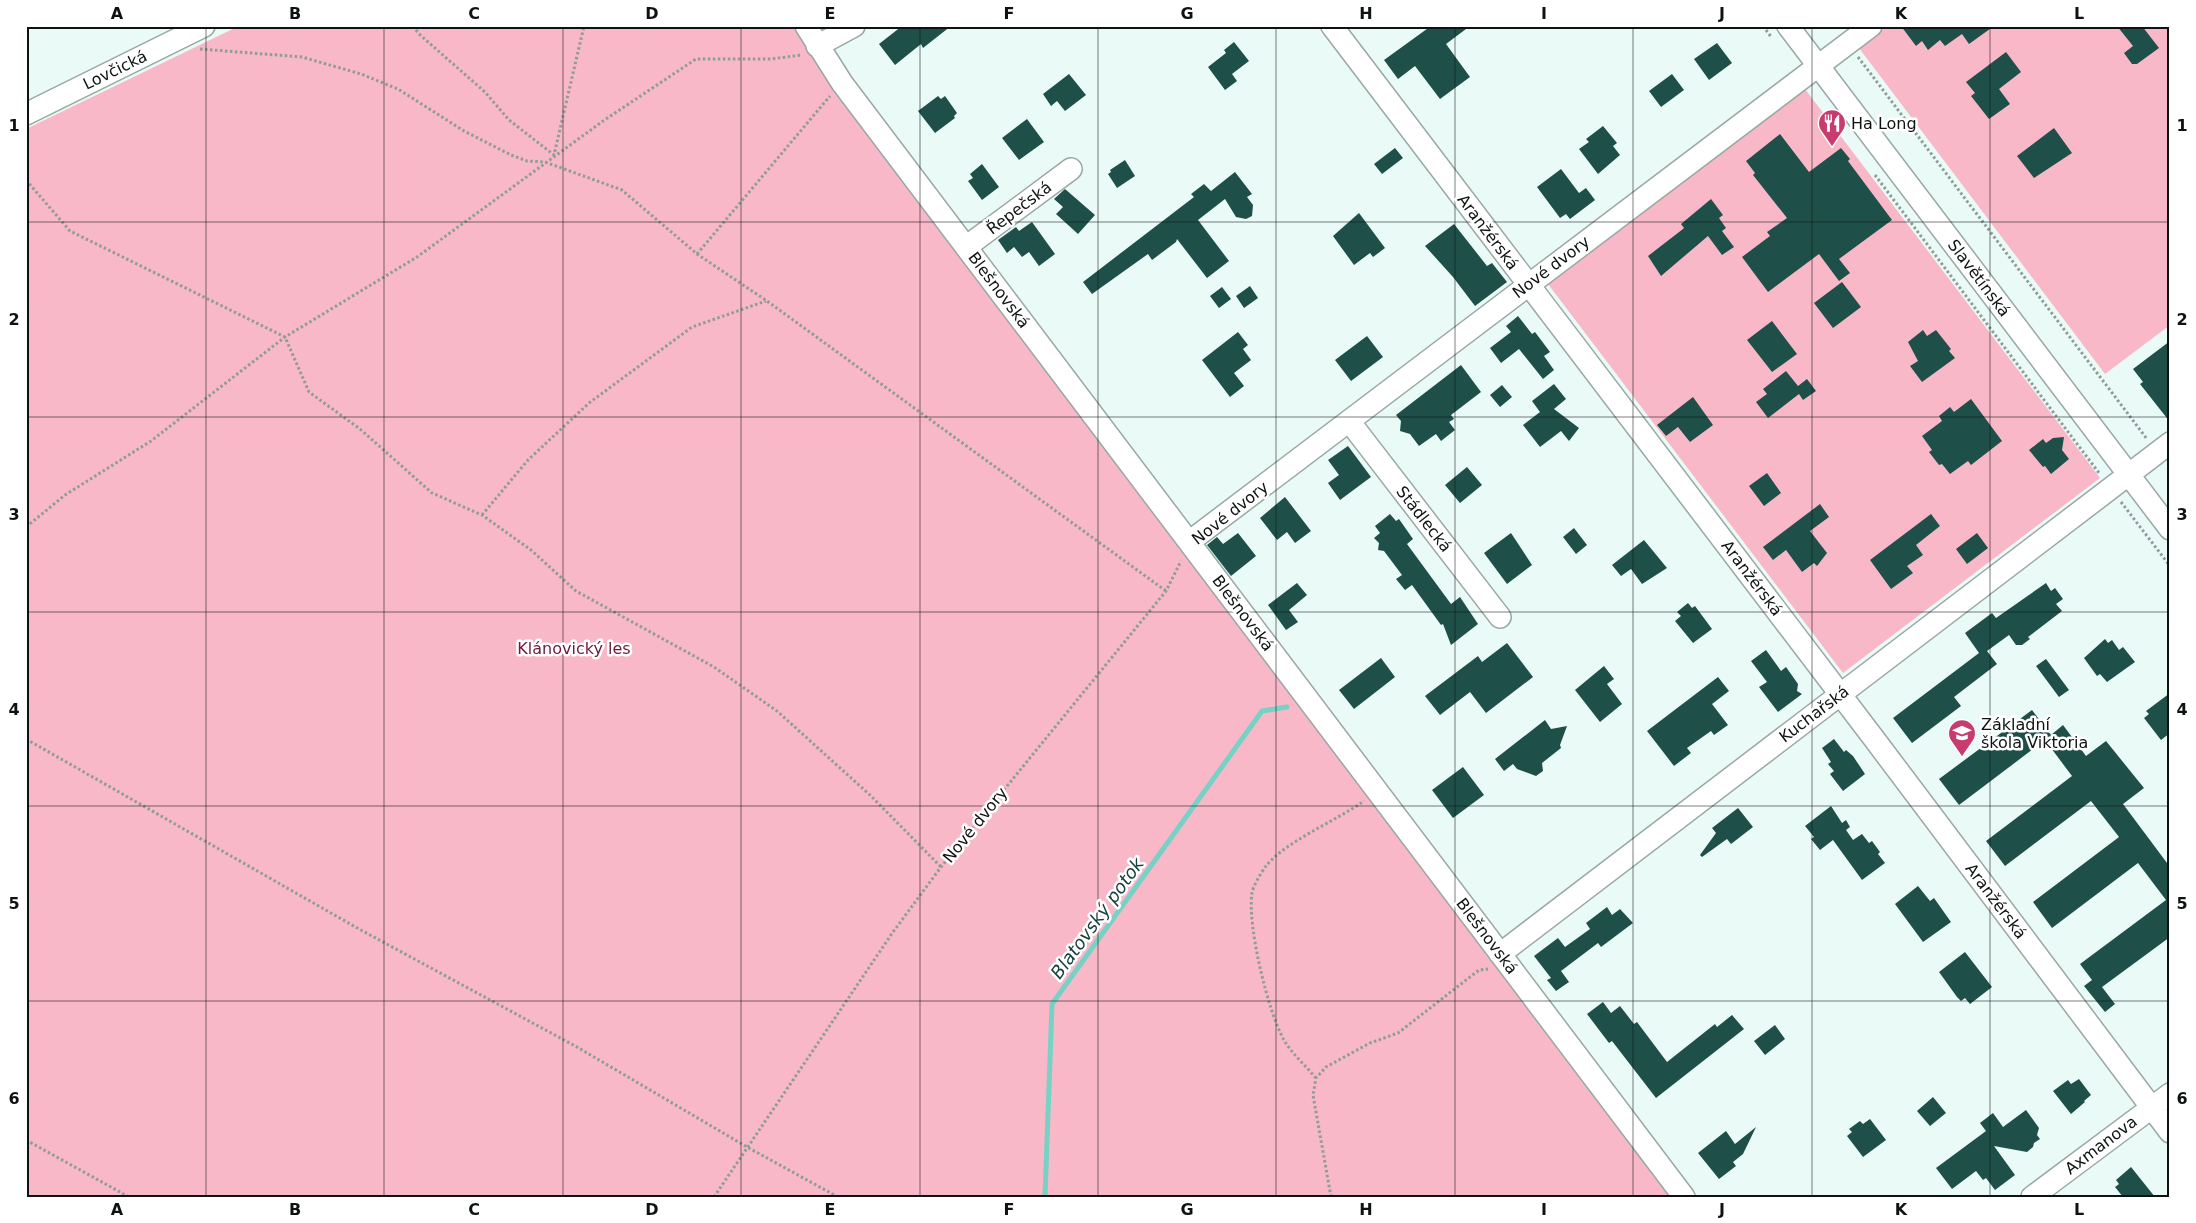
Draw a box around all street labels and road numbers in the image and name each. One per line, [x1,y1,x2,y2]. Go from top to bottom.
street label: Lovčická [80,46,150,94]
street label: Řepečská [983,177,1055,239]
street label: Aranžérská [1454,191,1522,273]
street label: Nové dvory [1509,232,1593,302]
street label: Slavětínská [1944,236,2014,320]
street label: Blešnovská [964,248,1034,332]
street label: Nové dvory [1188,477,1272,549]
street label: Stádlecká [1392,482,1456,556]
street label: Aranžérská [1718,537,1786,619]
street label: Blešnovská [1208,571,1278,655]
street label: Kuchařská [1775,682,1853,746]
street label: Nové dvory [939,783,1011,867]
street label: Aranžérská [1962,860,2030,942]
street label: Blešnovská [1452,894,1522,978]
street label: Axmanova [2061,1112,2141,1178]

